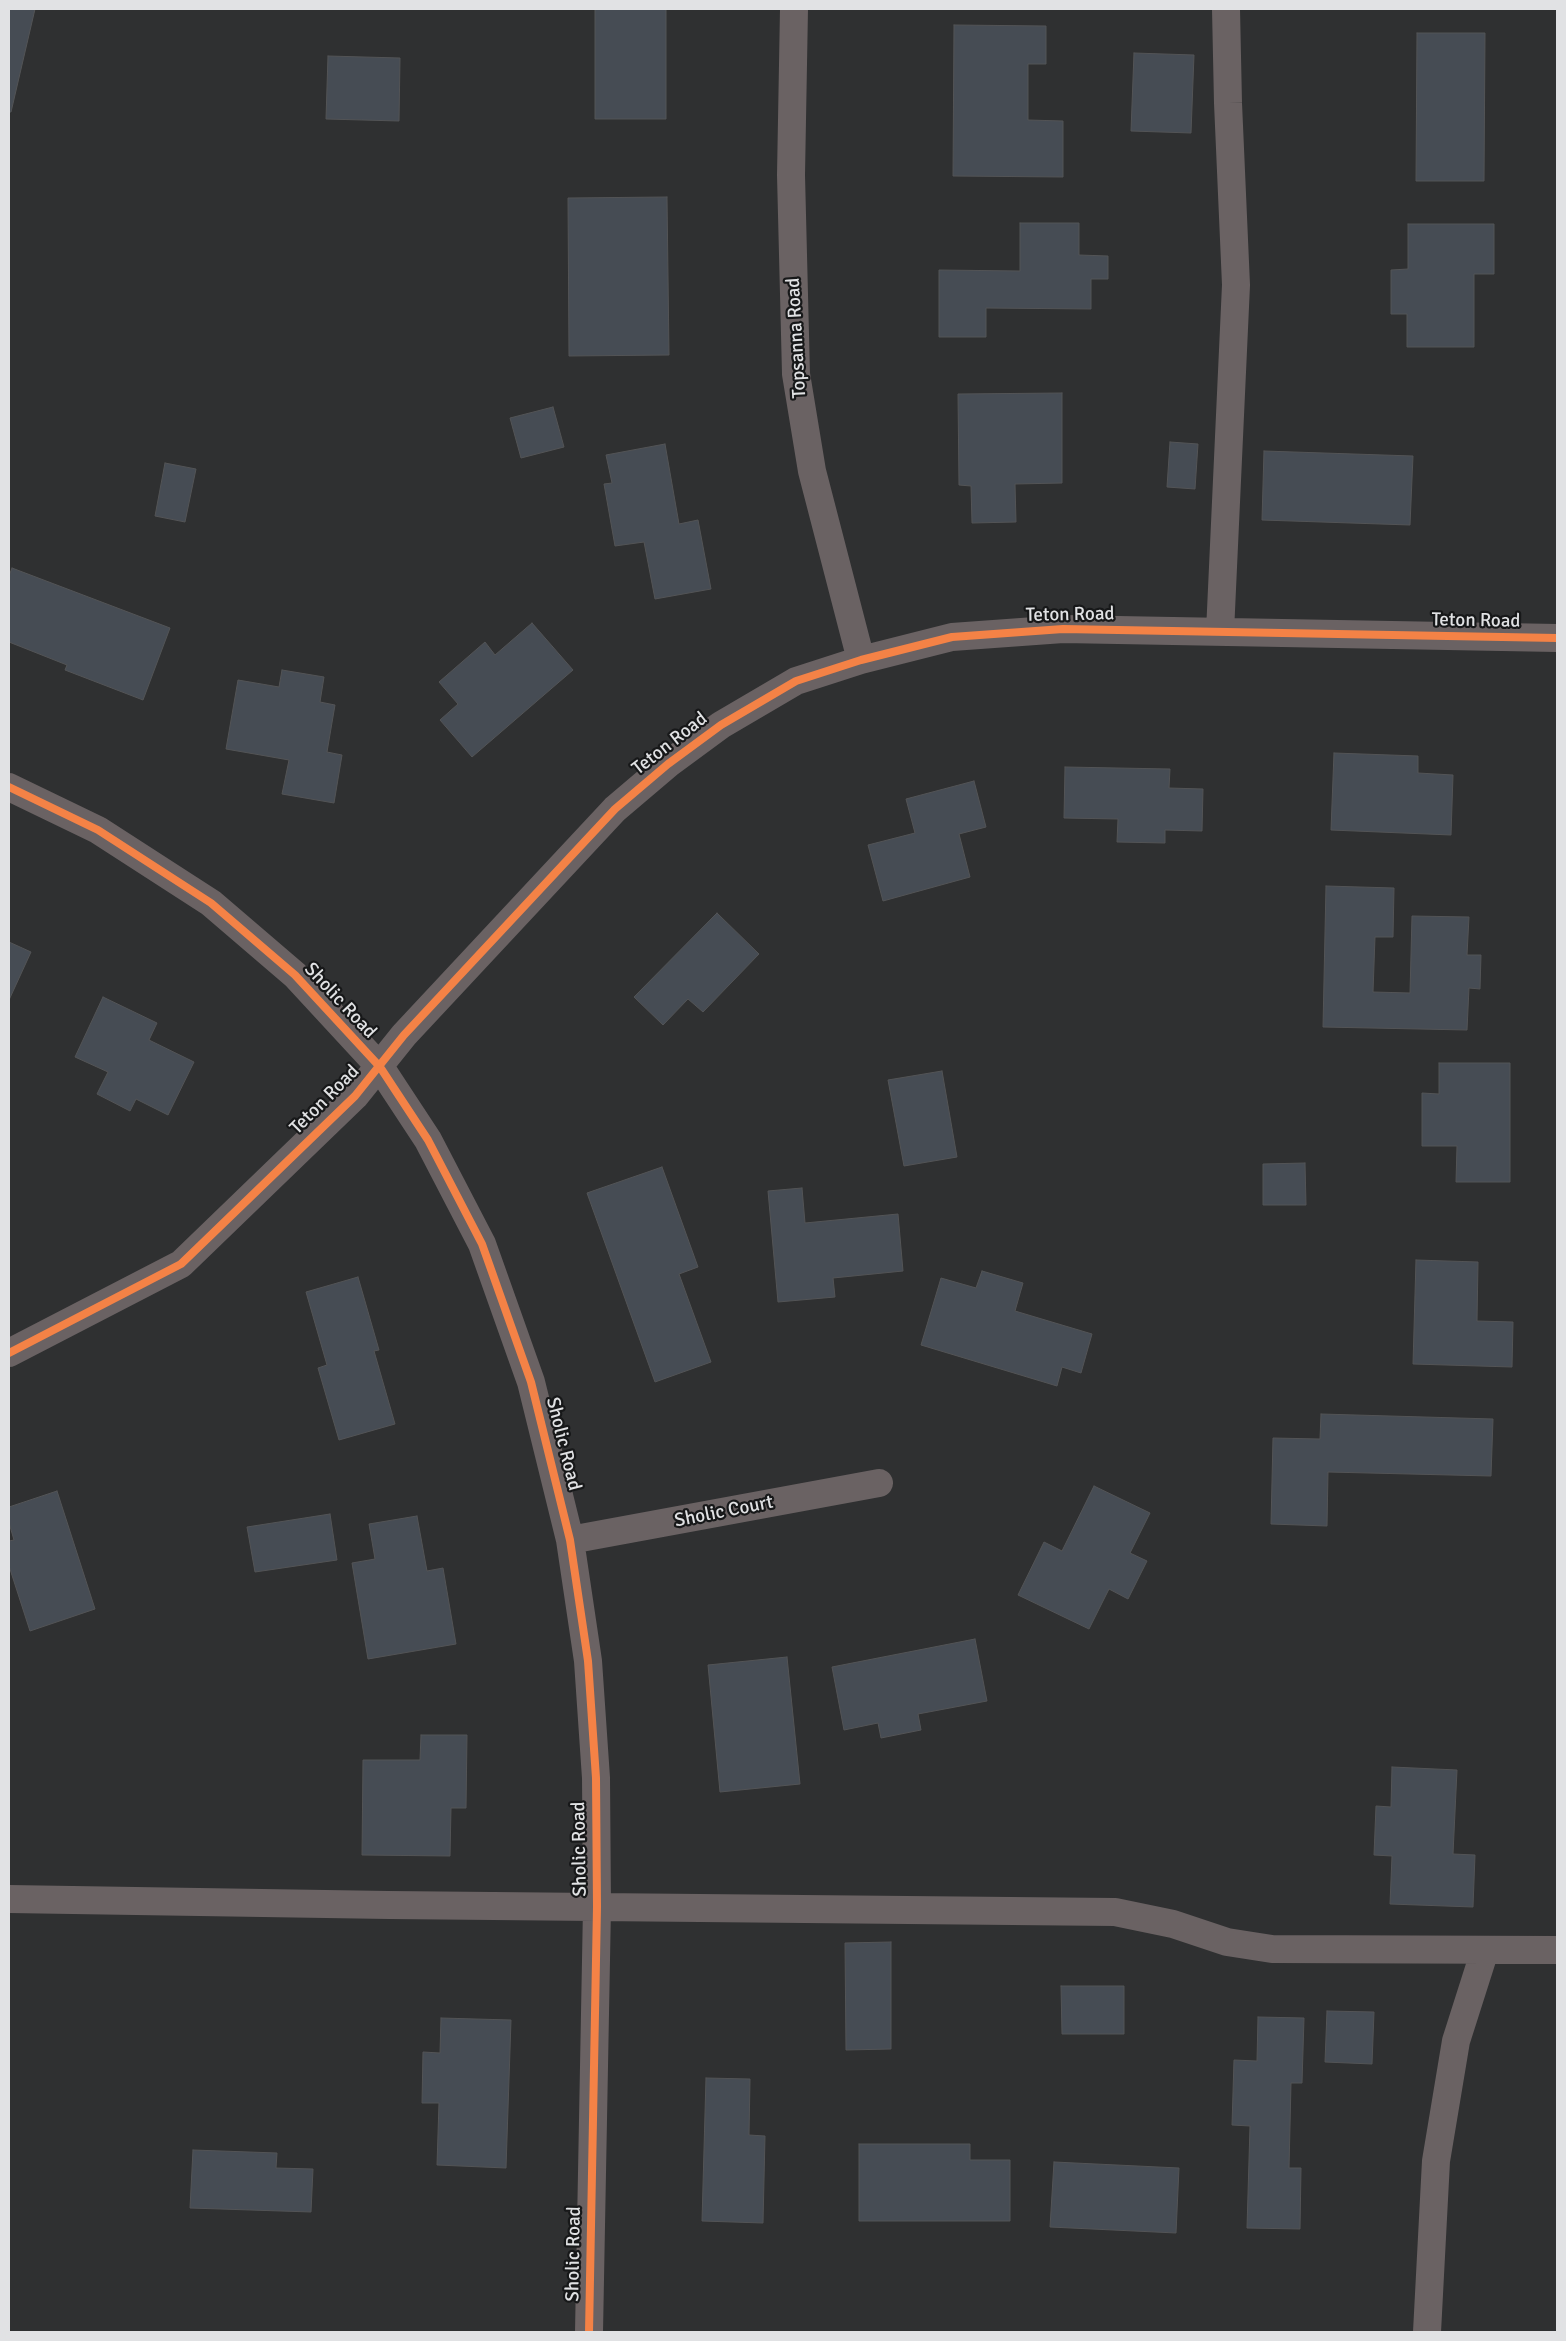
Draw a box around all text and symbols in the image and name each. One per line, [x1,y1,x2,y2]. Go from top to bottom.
street label: Topsanna Road [782,277,812,399]
street label: Teton Road [1025,603,1115,627]
street label: Teton Road [1431,609,1521,633]
street label: Teton Road [628,708,712,780]
street label: Sholic Road [299,958,381,1044]
street label: Teton Road [286,1061,364,1139]
street label: Sholic Road [540,1395,586,1493]
street label: Sholic Court [673,1491,775,1533]
street label: Sholic Road [568,1801,592,1897]
street label: Sholic Road [562,2206,586,2302]

